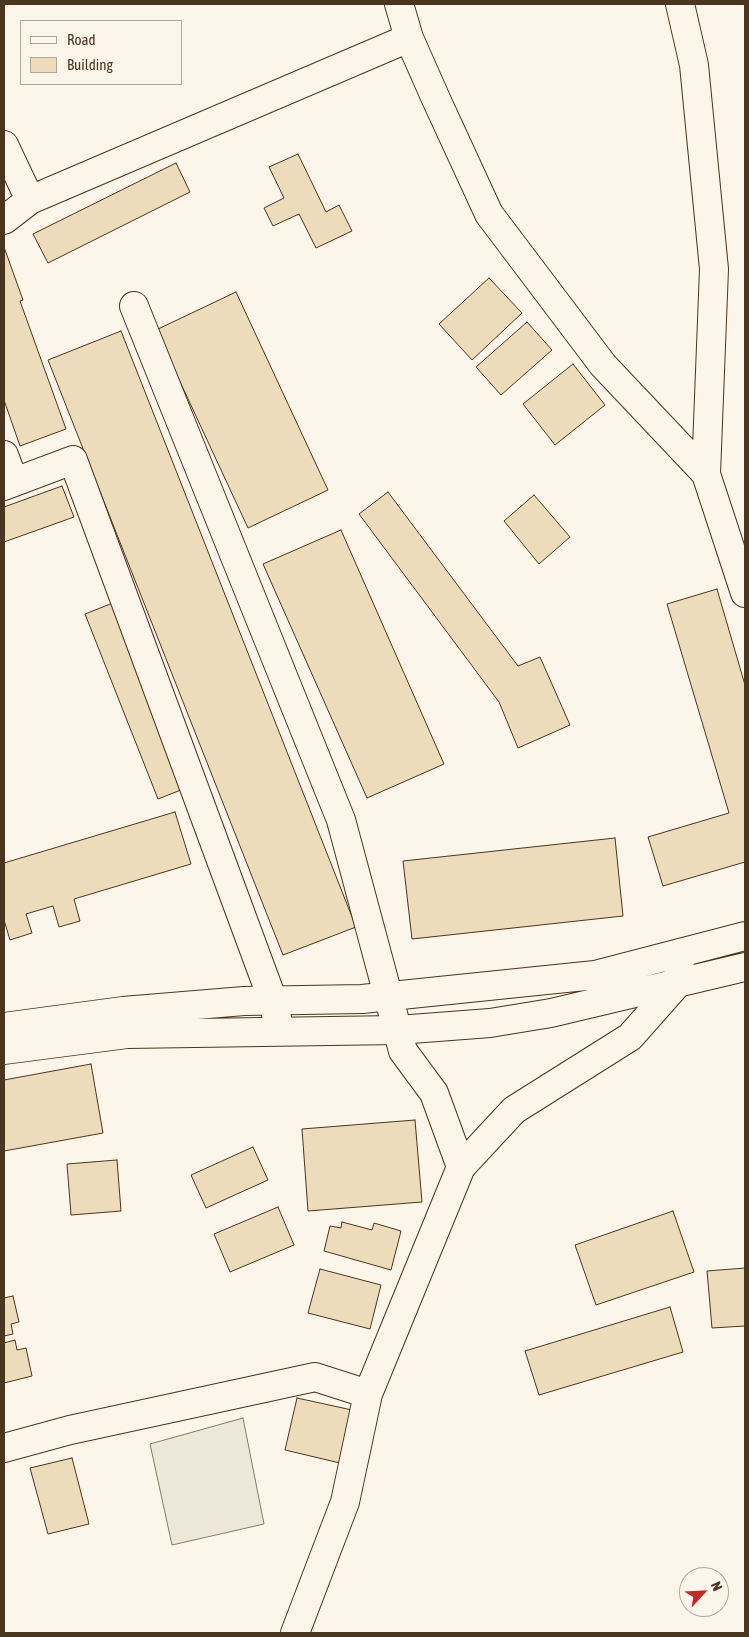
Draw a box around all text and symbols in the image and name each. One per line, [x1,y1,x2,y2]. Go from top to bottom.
legend [20,20,182,85]
text: Road [67,31,96,48]
text: Building [67,56,113,73]
north arrow [679,1567,729,1617]
text: N [708,1579,726,1593]

